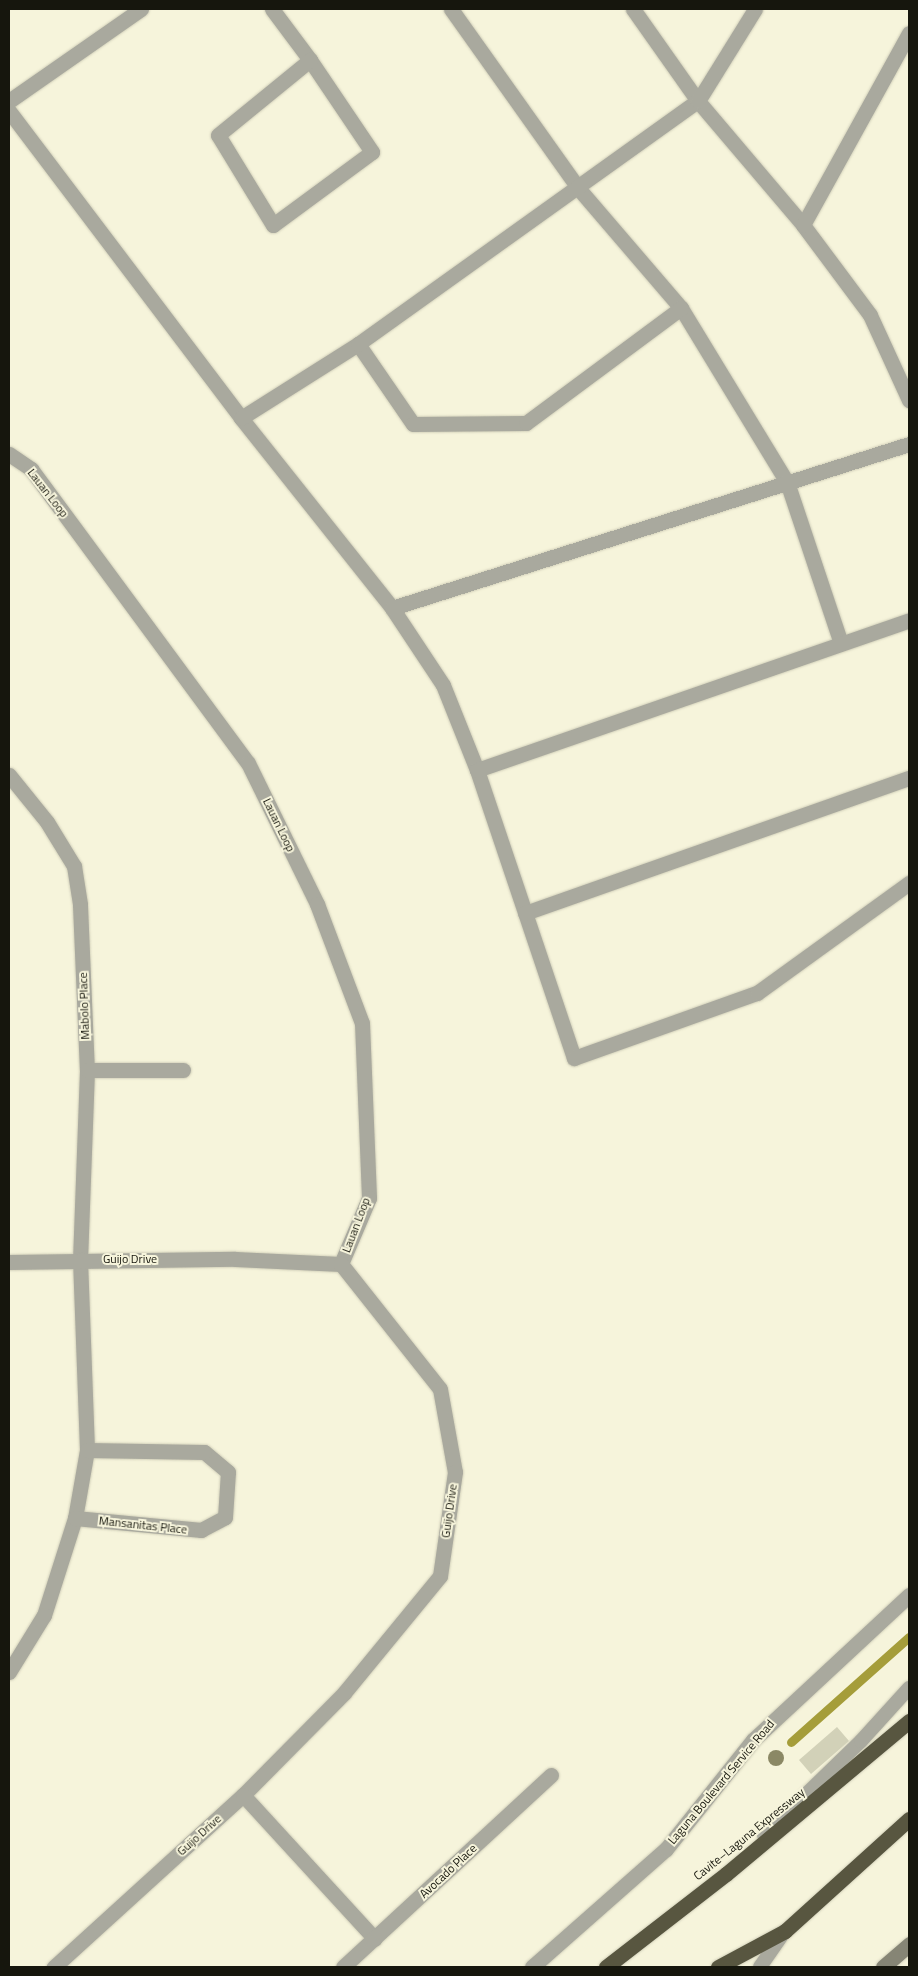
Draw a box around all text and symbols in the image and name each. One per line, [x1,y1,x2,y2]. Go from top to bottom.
street label: Lauan Loop [24,466,72,520]
street label: Lauan Loop [260,796,298,854]
street label: Mabolo Place [76,972,92,1040]
street label: Lauan Loop [339,1195,373,1255]
street label: Guijo Drive [103,1252,157,1266]
street label: Guijo Drive [438,1483,460,1539]
street label: Mansanitas Place [98,1513,188,1537]
street label: Laguna Boulevard Service Road [665,1717,777,1847]
street label: Cavite–Laguna Expressway [691,1785,807,1883]
street label: Guijo Drive [174,1812,224,1858]
street label: Avocado Place [417,1841,479,1901]

